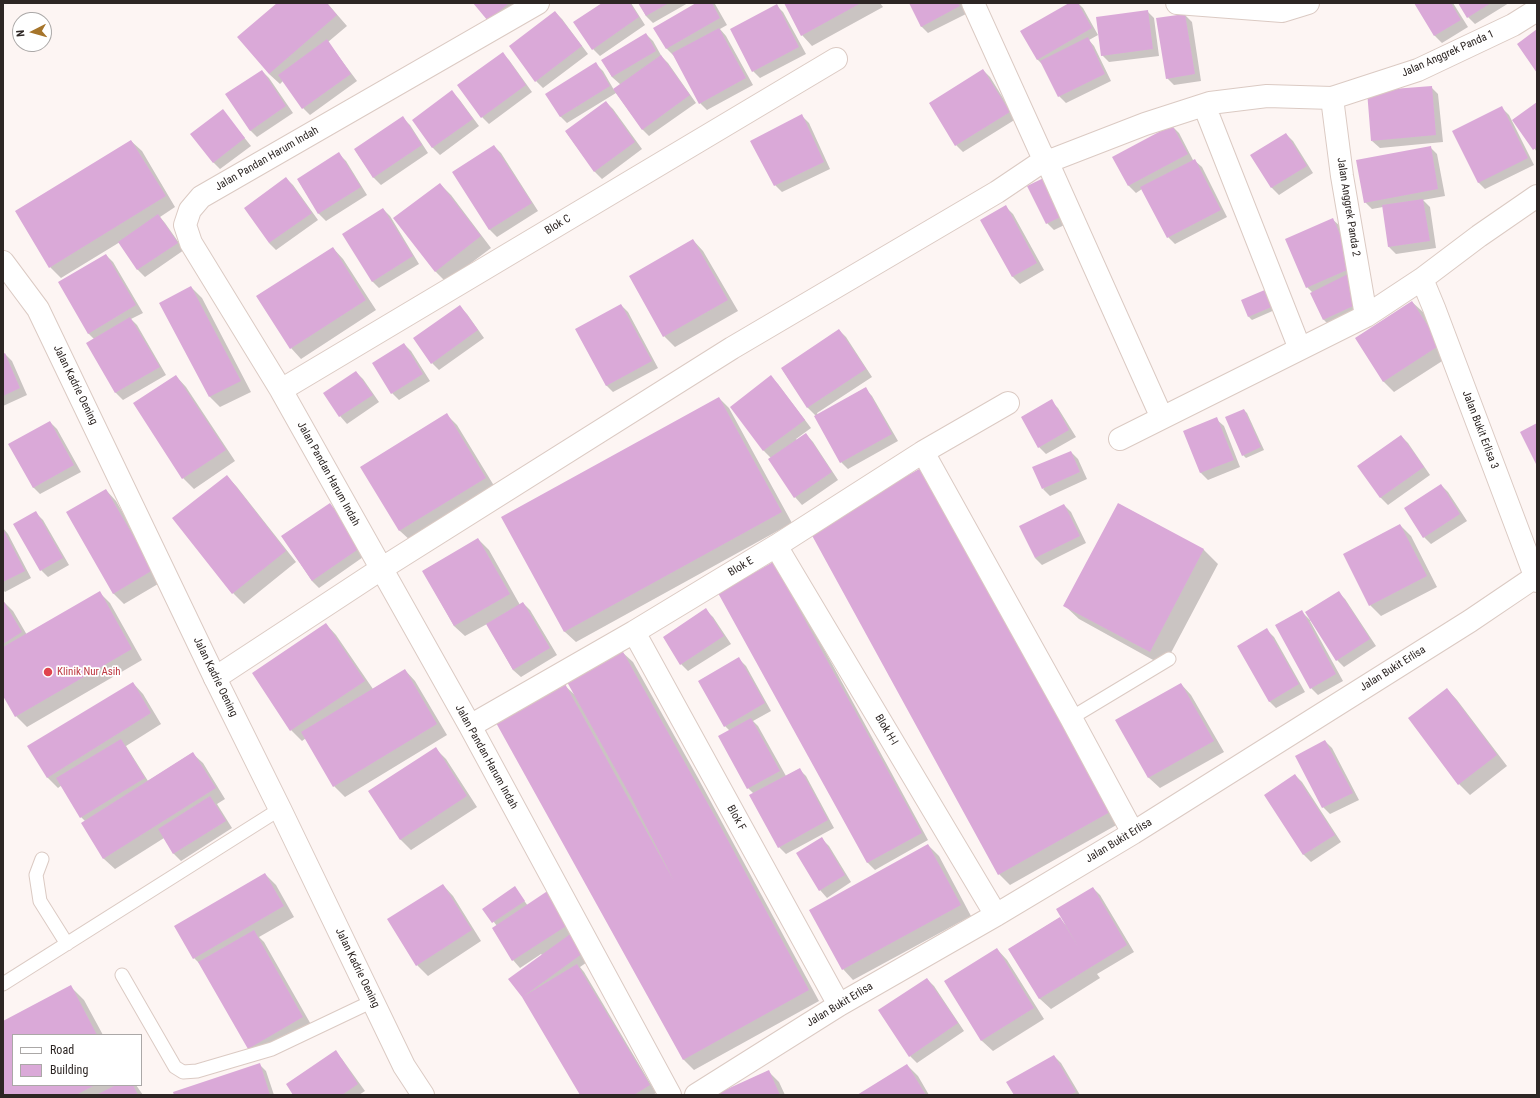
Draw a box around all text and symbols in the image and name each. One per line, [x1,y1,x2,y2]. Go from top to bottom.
north arrow [12,12,52,52]
street label: Jalan Anggrek Panda 1 [1400,28,1496,80]
text: N [14,29,27,37]
street label: Jalan Pandan Harum Indah [213,124,321,194]
street label: Jalan Anggrek Panda 2 [1334,157,1362,257]
street label: Blok C [543,212,573,238]
street label: Jalan Kadrie Oening [50,343,100,427]
street label: Jalan Bukit Erlisa 3 [1459,389,1501,471]
street label: Jalan Pandan Harum Indah [294,420,362,528]
street label: Blok E [726,554,756,580]
street label: Jalan Kadrie Oening [190,635,240,719]
street label: Jalan Bukit Erlisa [1358,644,1428,694]
place label: Klinik Nur Asih [57,665,121,679]
marker: Klinik Nur Asih [42,666,54,678]
street label: Jalan Pandan Harum Indah [452,703,520,811]
street label: Blok H-I [872,712,900,748]
street label: Blok F [724,803,748,833]
street label: Jalan Bukit Erlisa [1083,816,1155,866]
street label: Jalan Kadrie Oening [332,926,382,1010]
street label: Jalan Bukit Erlisa [804,980,876,1030]
legend [12,1034,142,1086]
text: Road [50,1043,74,1057]
text: Building [50,1063,88,1077]

